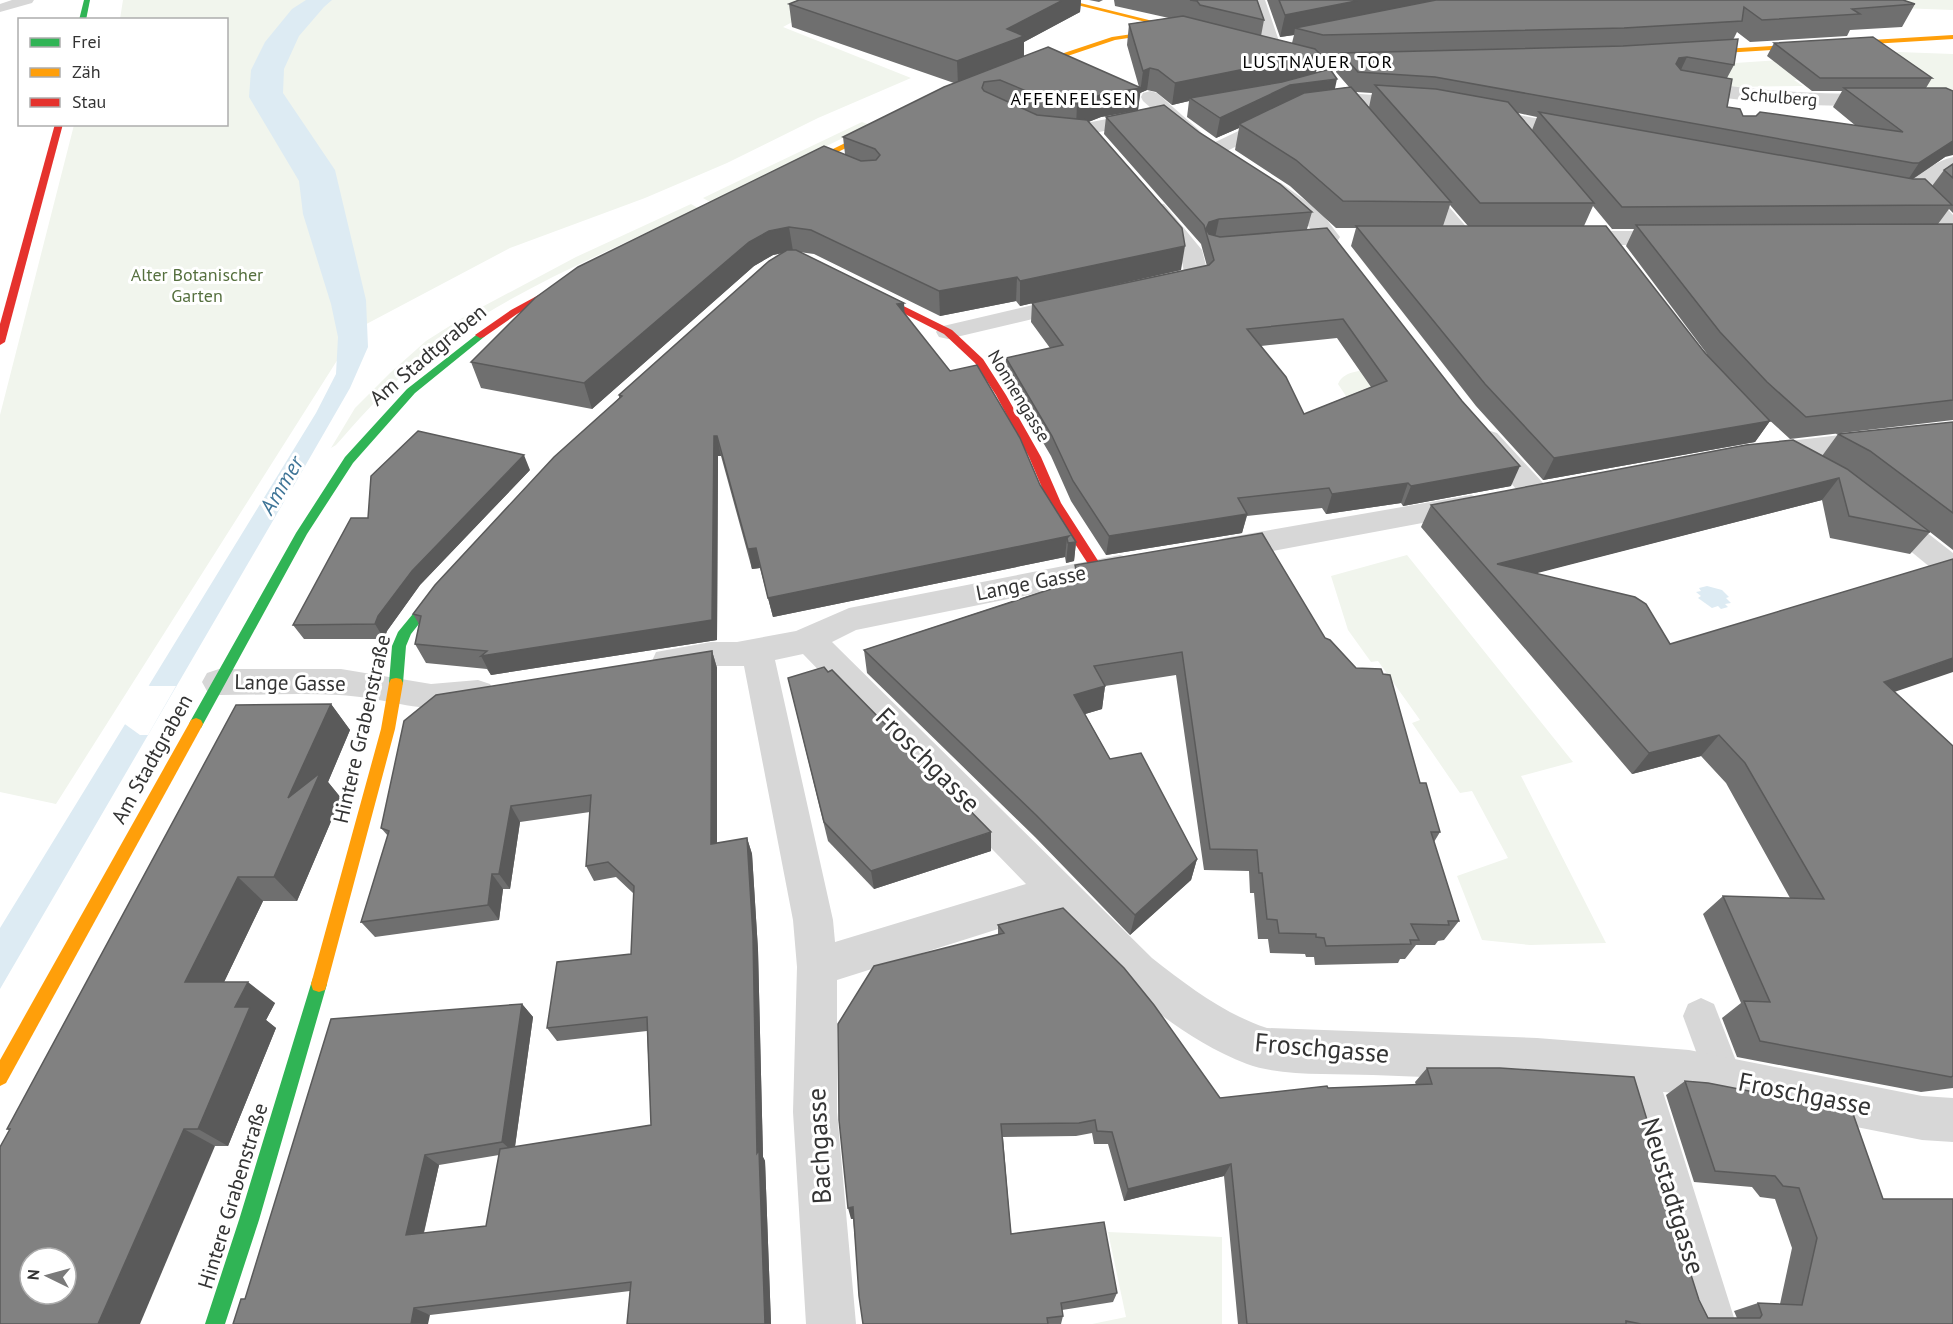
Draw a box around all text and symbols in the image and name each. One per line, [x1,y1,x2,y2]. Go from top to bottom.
legend [18,18,228,126]
text: Frei [72,30,101,53]
district label: LUSTNAUER TOR [1242,50,1394,73]
text: Zäh [72,60,101,83]
street label: Schulberg [1740,82,1818,111]
district label: AFFENFELSEN [1011,87,1137,110]
text: Stau [72,90,106,113]
park label: Alter Botanischer Garten [131,263,263,307]
street label: Am Stadtgraben [364,298,492,411]
street label: Nonnengasse [983,346,1056,446]
water label: Ammer [252,449,310,520]
street label: Lange Gasse [974,559,1088,606]
street label: Hintere Grabenstraße [327,632,396,826]
street label: Lange Gasse [234,668,346,697]
street label: Am Stadtgraben [105,689,198,828]
street label: Froschgasse [869,700,988,819]
street label: Froschgasse [1253,1025,1391,1070]
street label: Froschgasse [1736,1064,1875,1123]
street label: Bachgasse [799,1087,838,1205]
street label: Hintere Grabenstraße [191,1100,274,1292]
street label: Neustadtgasse [1634,1114,1713,1278]
north arrow [18,1246,78,1306]
text: N [23,1269,43,1281]

